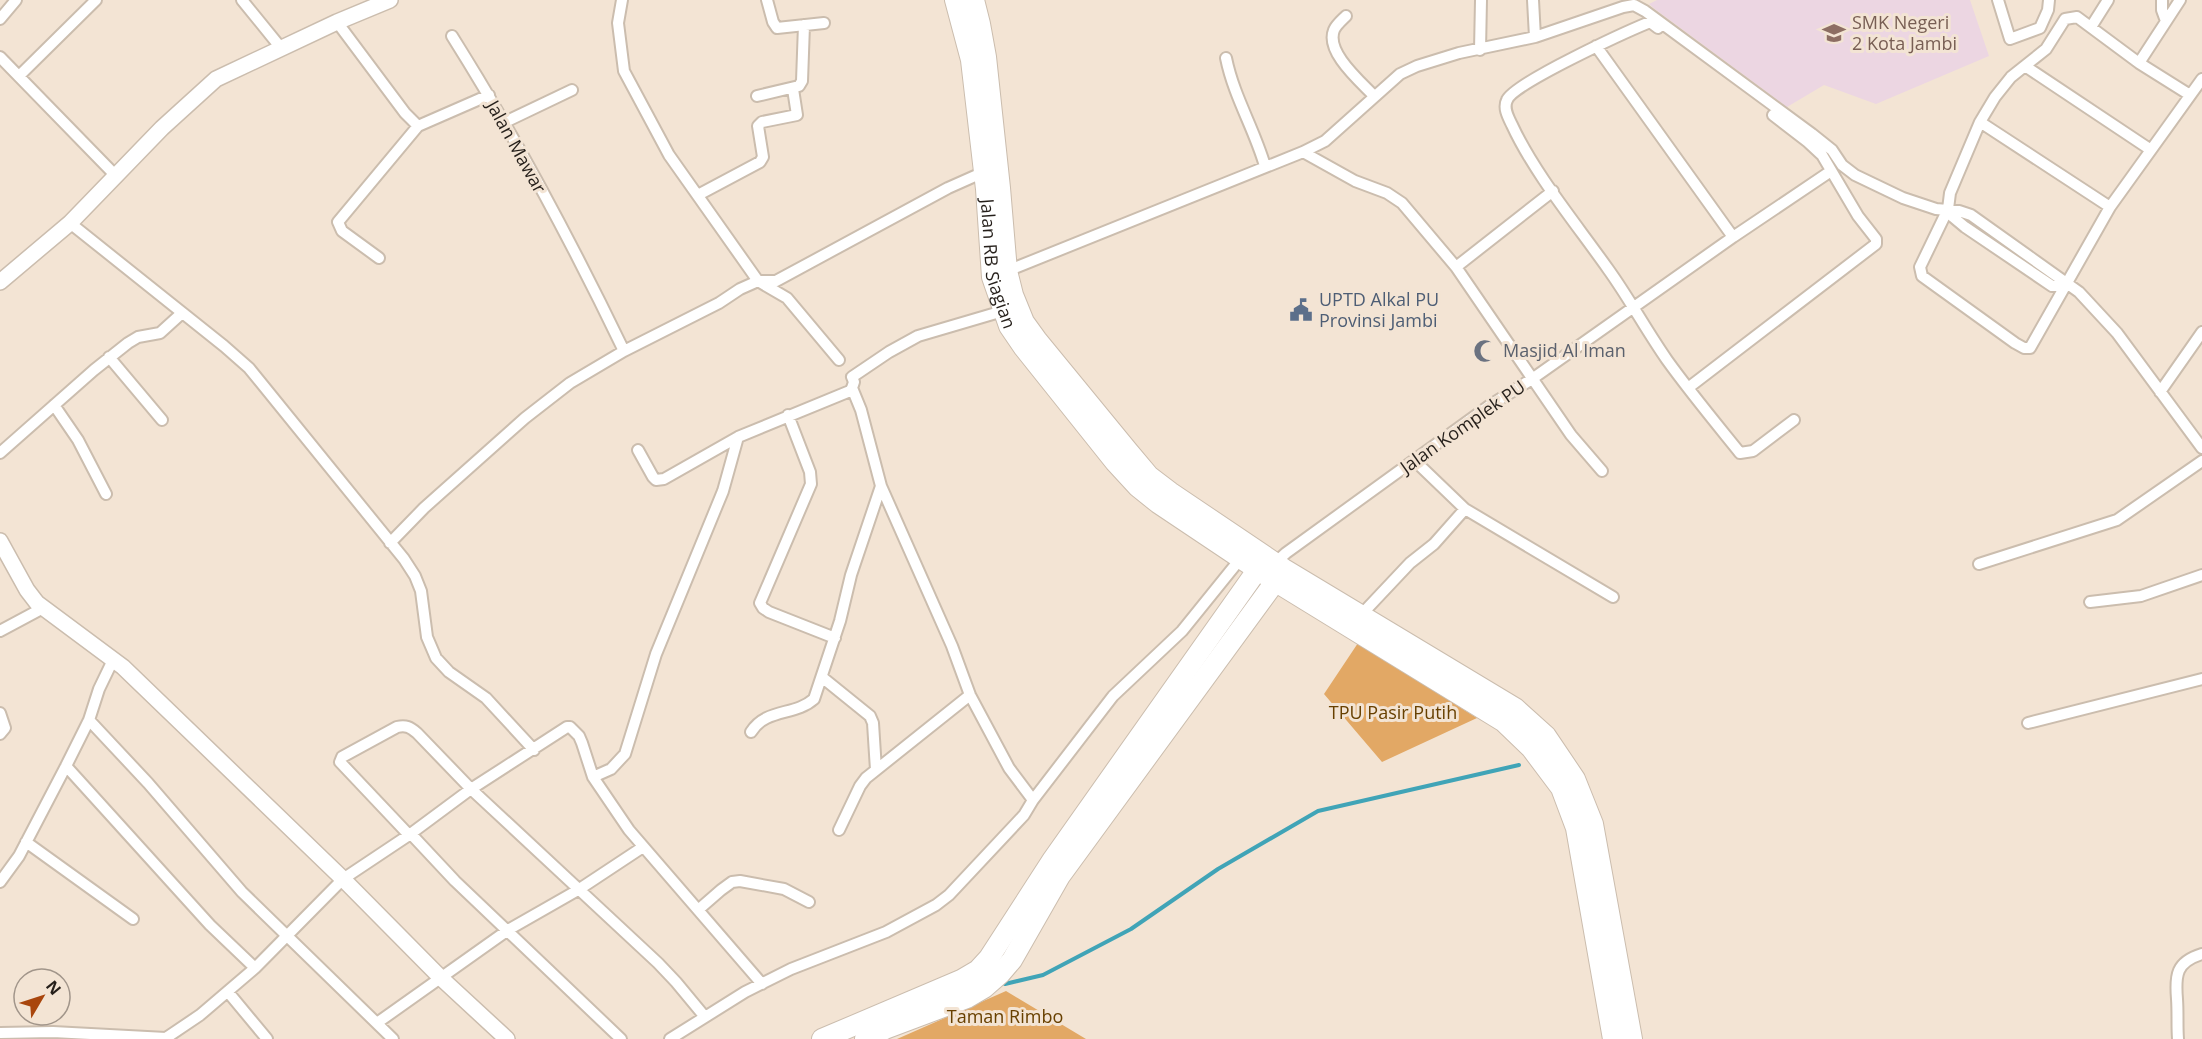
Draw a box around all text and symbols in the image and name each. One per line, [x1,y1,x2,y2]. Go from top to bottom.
place label: SMK Negeri 2 Kota Jambi [1852,10,1957,55]
school or university icon: SMK Negeri 2 Kota Jambi [1821,20,1847,46]
street label: Jalan Mawar [481,94,553,198]
street label: Jalan RB Siagian [976,196,1022,332]
place label: UPTD Alkal PU Provinsi Jambi [1319,287,1439,332]
public building icon: UPTD Alkal PU Provinsi Jambi [1288,297,1314,323]
mosque icon: Masjid Al Iman [1472,338,1498,364]
place label: Masjid Al Iman [1503,338,1626,362]
street label: Jalan Komplek PU [1394,374,1530,479]
park label: TPU Pasir Putih [1329,700,1457,724]
north arrow [12,967,72,1027]
text: N [41,976,66,1000]
park label: Taman Rimbo [947,1004,1063,1028]

